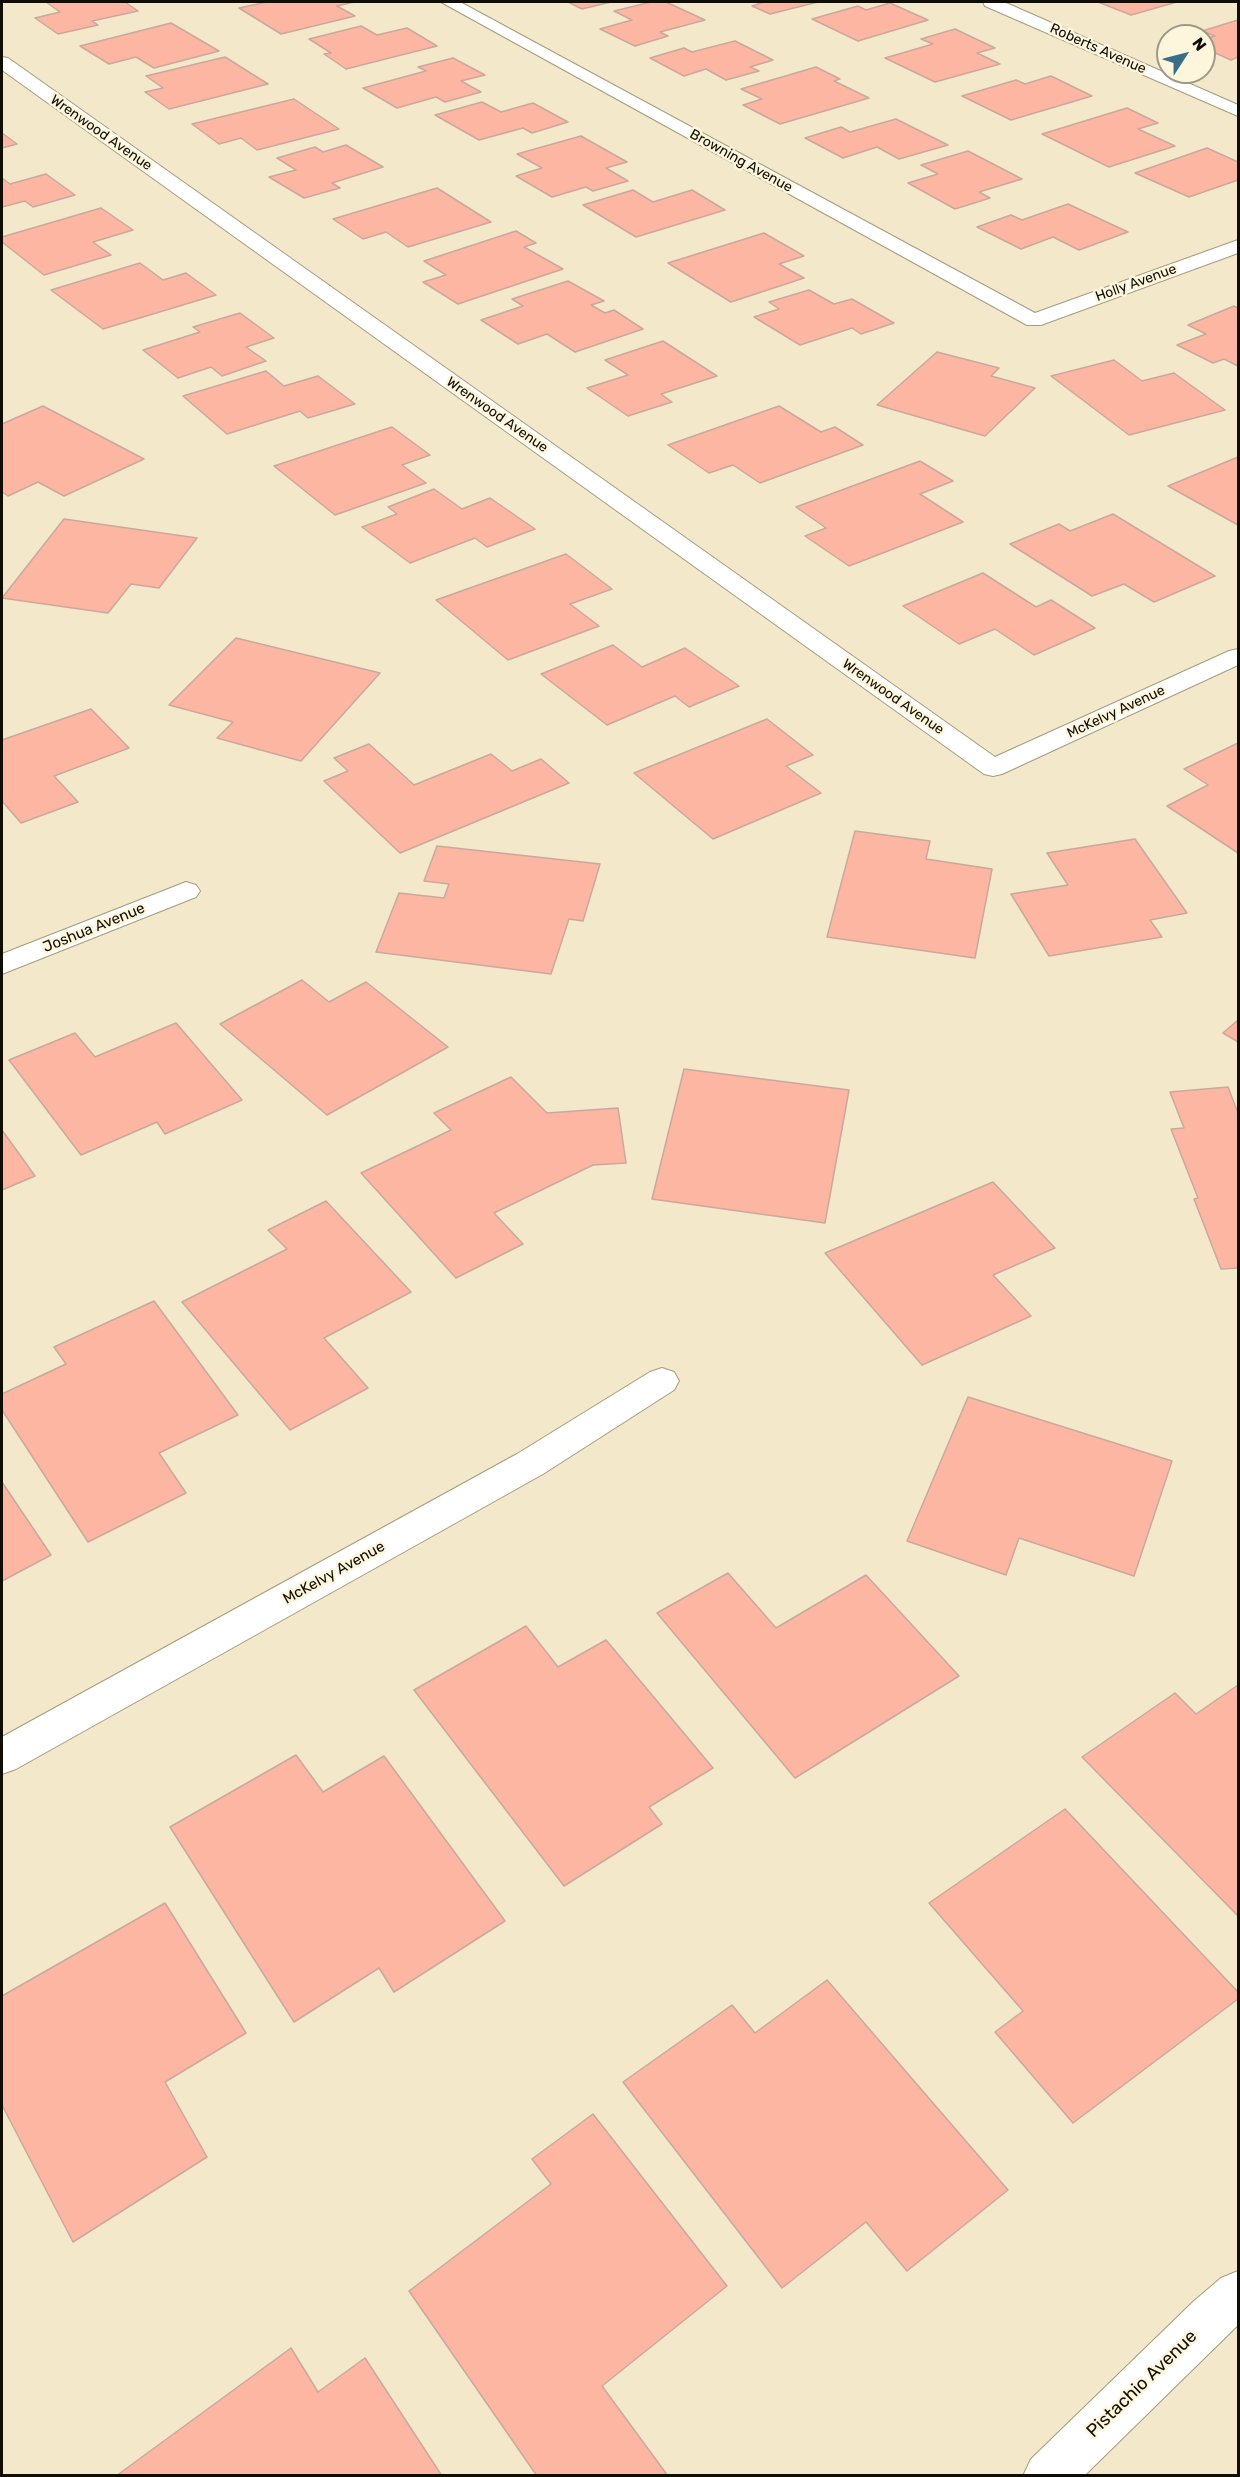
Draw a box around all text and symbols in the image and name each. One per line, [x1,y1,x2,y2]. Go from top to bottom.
street label: Roberts Avenue [1047,20,1149,78]
north arrow [1156,24,1216,84]
text: N [1188,34,1210,55]
street label: Wrenwood Avenue [47,92,155,174]
street label: Browning Avenue [687,126,795,196]
street label: Holly Avenue [1093,261,1179,305]
street label: Wrenwood Avenue [443,374,551,456]
street label: Wrenwood Avenue [839,656,947,738]
street label: McKelvy Avenue [1064,682,1168,742]
street label: Joshua Avenue [40,899,148,957]
street label: McKelvy Avenue [280,1538,388,1608]
street label: Pistachio Avenue [1082,2326,1202,2442]

